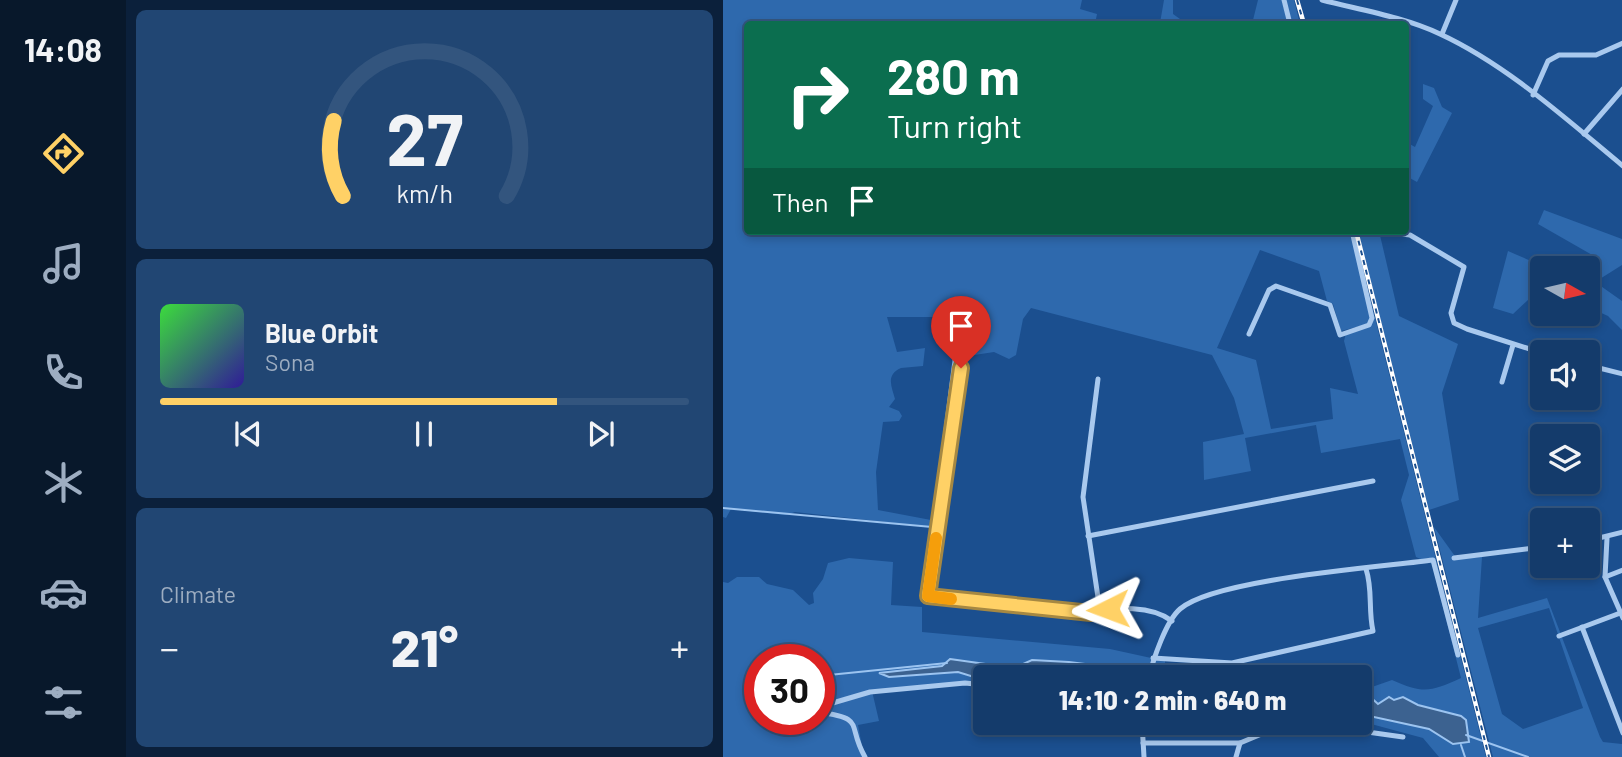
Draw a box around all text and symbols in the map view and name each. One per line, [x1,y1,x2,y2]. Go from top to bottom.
text: 14:08 [24,30,102,68]
text: 280 m [887,46,1020,105]
icon: right [772,49,863,140]
text: 27 [386,93,463,181]
text: Turn right [887,106,1022,144]
icon: directions [39,129,88,178]
text: km/h [396,177,453,207]
icon: arrive [843,182,881,220]
text: Then [772,186,829,217]
icon: music [39,239,88,288]
north arrow [1530,256,1600,326]
map controls [1530,256,1600,578]
pin [931,296,991,368]
icon: arrive [942,307,980,345]
text: Blue Orbit [265,317,378,348]
button: sound [1530,340,1600,410]
icon: phone [39,348,88,397]
text: Sona [265,348,315,376]
icon: previous [229,415,267,453]
icon: pause [405,415,443,453]
icon: next [582,415,620,453]
button: layers [1530,424,1600,494]
icon: climate [39,458,88,507]
button: + [1530,508,1600,578]
icon: car [39,568,88,617]
position arrow [1071,572,1145,646]
text: Climate [160,580,236,608]
text: 21° [391,615,458,677]
text: − [160,624,179,670]
text: + [670,624,689,670]
speed limit sign: 30 [744,644,835,735]
icon: filters [39,678,88,727]
text: 14:10 · 2 min · 640 m [1059,684,1286,715]

